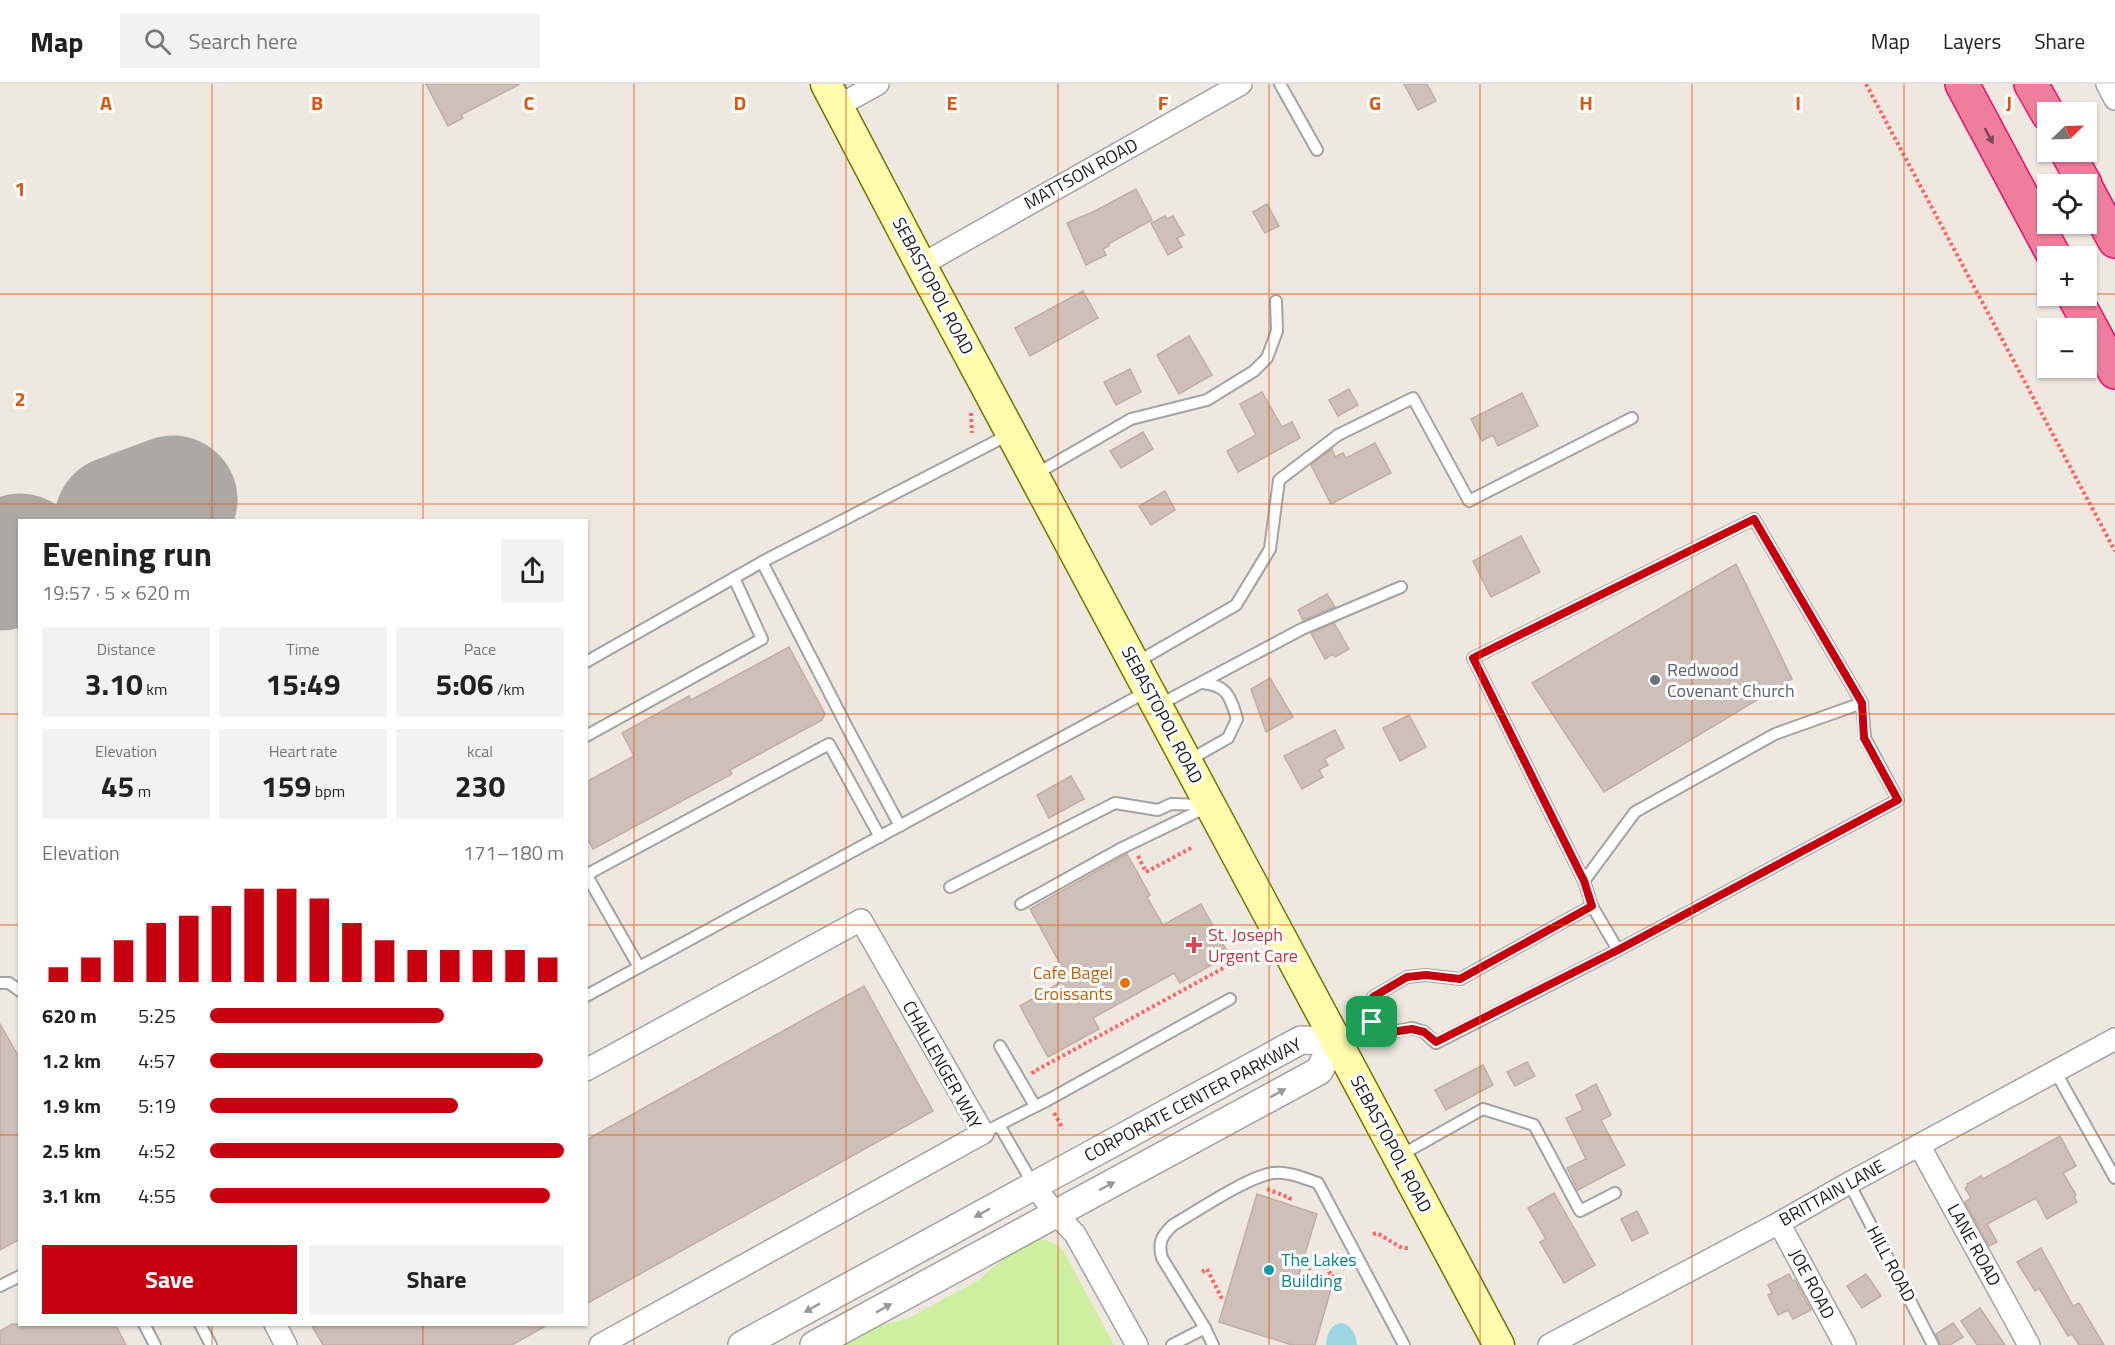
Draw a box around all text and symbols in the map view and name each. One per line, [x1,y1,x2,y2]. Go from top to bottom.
search box [120,14,540,68]
text: Map [30,20,84,63]
text: Search here [189,24,298,58]
icon: search [141,25,174,58]
text: Map [1871,25,1910,57]
text: Layers [1943,25,2001,57]
text: Share [2034,25,2085,57]
text: A [100,87,112,118]
text: B [311,87,323,118]
text: C [524,87,535,118]
text: D [734,87,746,118]
text: E [946,87,958,118]
text: F [1158,87,1169,118]
text: G [1369,87,1381,118]
text: H [1579,87,1593,118]
text: I [1795,87,1801,118]
text: J [2006,87,2012,118]
north arrow [2037,102,2097,162]
map controls [2037,102,2097,378]
one-way arrow [1984,127,1994,144]
street label: MATTSON ROAD [1019,131,1143,216]
text: 1 [14,173,26,204]
button: locate [2037,174,2097,234]
street label: SEBASTOPOL ROAD [886,212,981,359]
button: + [2037,246,2097,306]
button: − [2037,318,2097,378]
text: 2 [14,383,26,414]
text: Evening run [42,529,212,579]
button: share [501,539,564,602]
text: 19:57 · 5 × 620 m [42,577,190,608]
text: Distance [97,637,155,661]
text: Time [286,637,320,661]
text: Pace [464,637,496,661]
street label: SEBASTOPOL ROAD [1115,641,1210,788]
place label: Redwood Covenant Church [1667,656,1795,704]
text: 3.10 [85,661,143,707]
text: 15:49 [266,661,340,707]
text: 5:06 [435,661,493,707]
marker: Redwood Covenant Church [1648,673,1662,687]
text: km [143,677,167,701]
text: /km [493,677,525,701]
text: Elevation [95,739,157,763]
text: Heart rate [269,739,337,763]
text: kcal [467,739,493,763]
text: 45 [101,763,134,809]
text: 159 [261,763,311,809]
text: 230 [455,763,505,809]
text: m [134,779,151,803]
text: bpm [311,779,345,803]
text: Elevation [42,837,120,868]
text: 171–180 m [463,837,564,868]
place label: St. Joseph Urgent Care [1208,921,1298,969]
marker: St. Joseph Urgent Care [1185,936,1203,954]
place label: Cafe Bagel Croissants [1033,959,1113,1007]
marker: Cafe Bagel Croissants [1118,976,1132,990]
street label: CHALLENGER WAY [896,996,989,1134]
pin [1346,996,1397,1047]
text: 620 m [42,1000,97,1031]
text: 5:25 [138,1000,176,1031]
icon: arrive [1355,1005,1388,1038]
street label: CORPORATE CENTER PARKWAY [1079,1030,1307,1169]
text: 1.2 km [42,1045,101,1076]
text: 4:57 [138,1045,176,1076]
street label: SEBASTOPOL ROAD [1344,1070,1439,1217]
one-way arrow [1270,1088,1287,1098]
text: 1.9 km [42,1090,101,1121]
text: 5:19 [138,1090,176,1121]
text: 2.5 km [42,1135,101,1166]
text: 4:52 [138,1135,176,1166]
street label: BRITTAIN LANE [1774,1152,1890,1233]
text: 3.1 km [42,1180,101,1211]
text: 4:55 [138,1180,176,1211]
one-way arrow [1099,1181,1116,1191]
street label: LANE ROAD [1941,1199,2008,1291]
one-way arrow [973,1208,990,1218]
street label: HILL ROAD [1860,1221,1923,1307]
street label: JOE ROAD [1783,1244,1842,1324]
button: Save [42,1245,297,1314]
button: Share [309,1245,564,1314]
place label: The Lakes Building [1281,1246,1357,1294]
marker: The Lakes Building [1262,1263,1276,1277]
one-way arrow [803,1302,820,1312]
one-way arrow [876,1303,893,1313]

